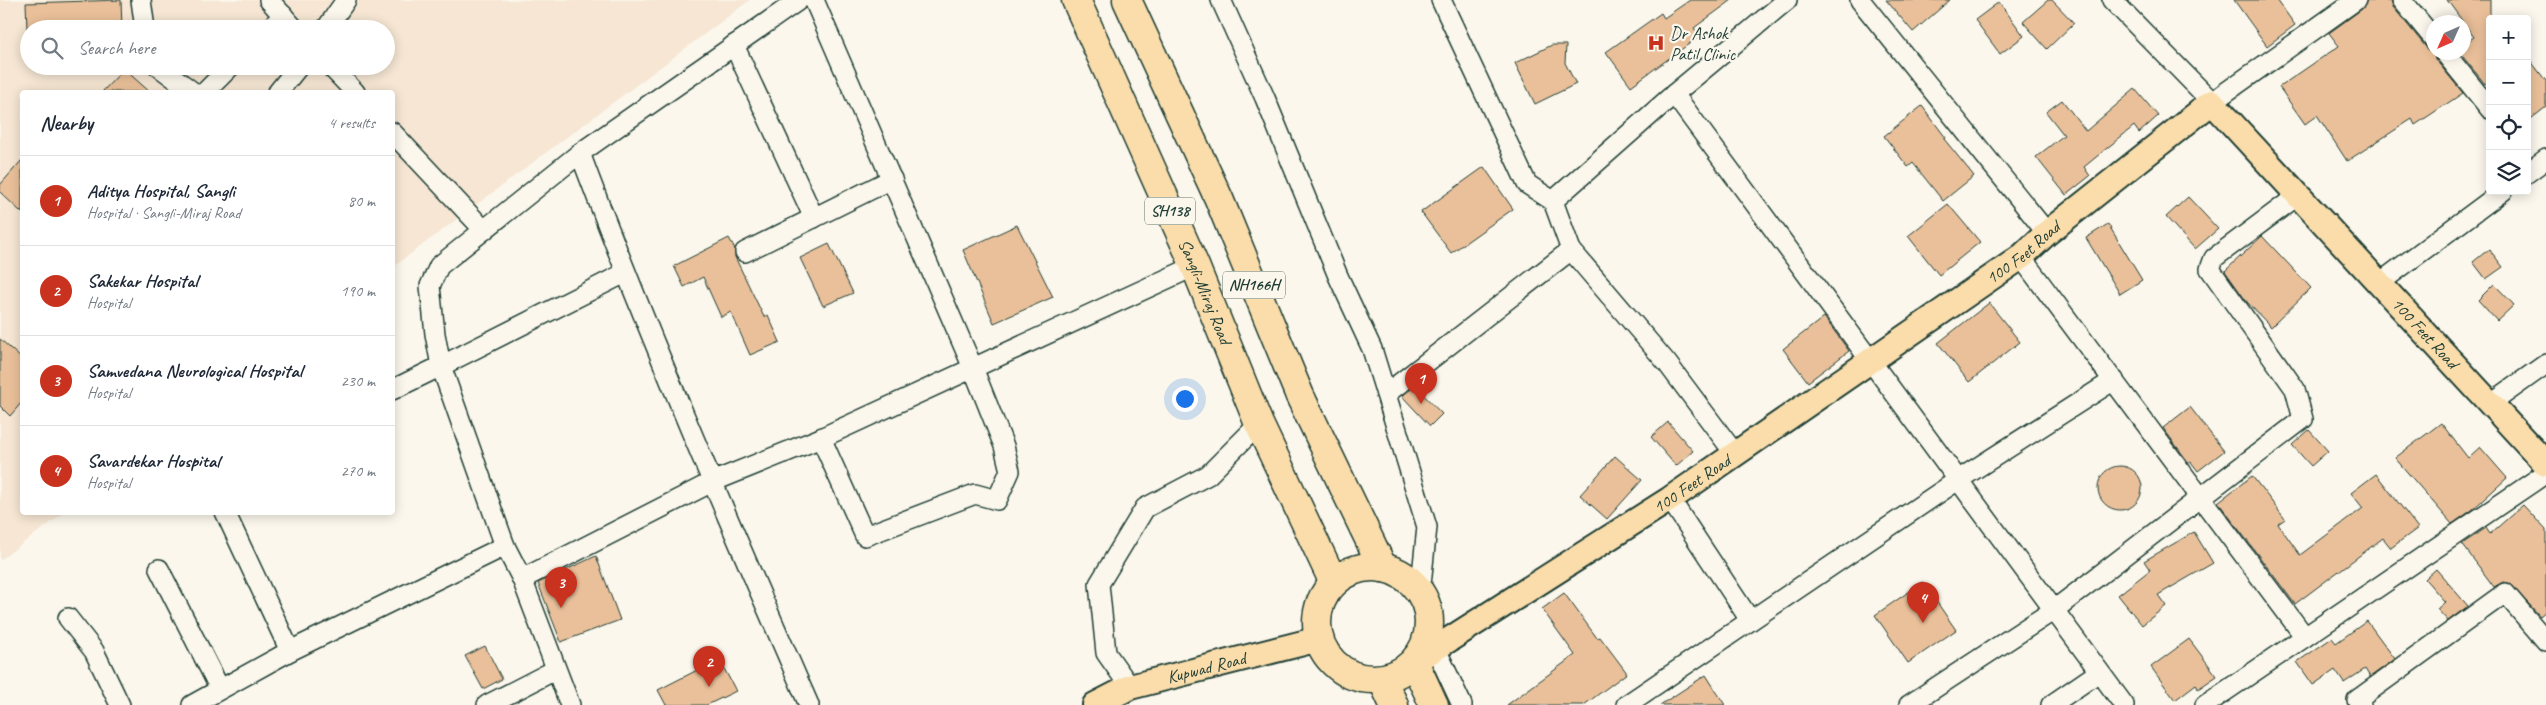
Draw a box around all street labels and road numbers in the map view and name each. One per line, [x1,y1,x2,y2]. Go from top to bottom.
road number: SH138 [1145,198,1195,225]
street label: 100 Feet Road [1982,214,2067,289]
street label: Sangli-Miraj Road [1173,236,1238,350]
road number: NH166H [1223,272,1285,298]
street label: 100 Feet Road [2387,293,2465,375]
street label: 100 Feet Road [1649,448,1737,518]
street label: Kupwad Road [1165,646,1251,688]

